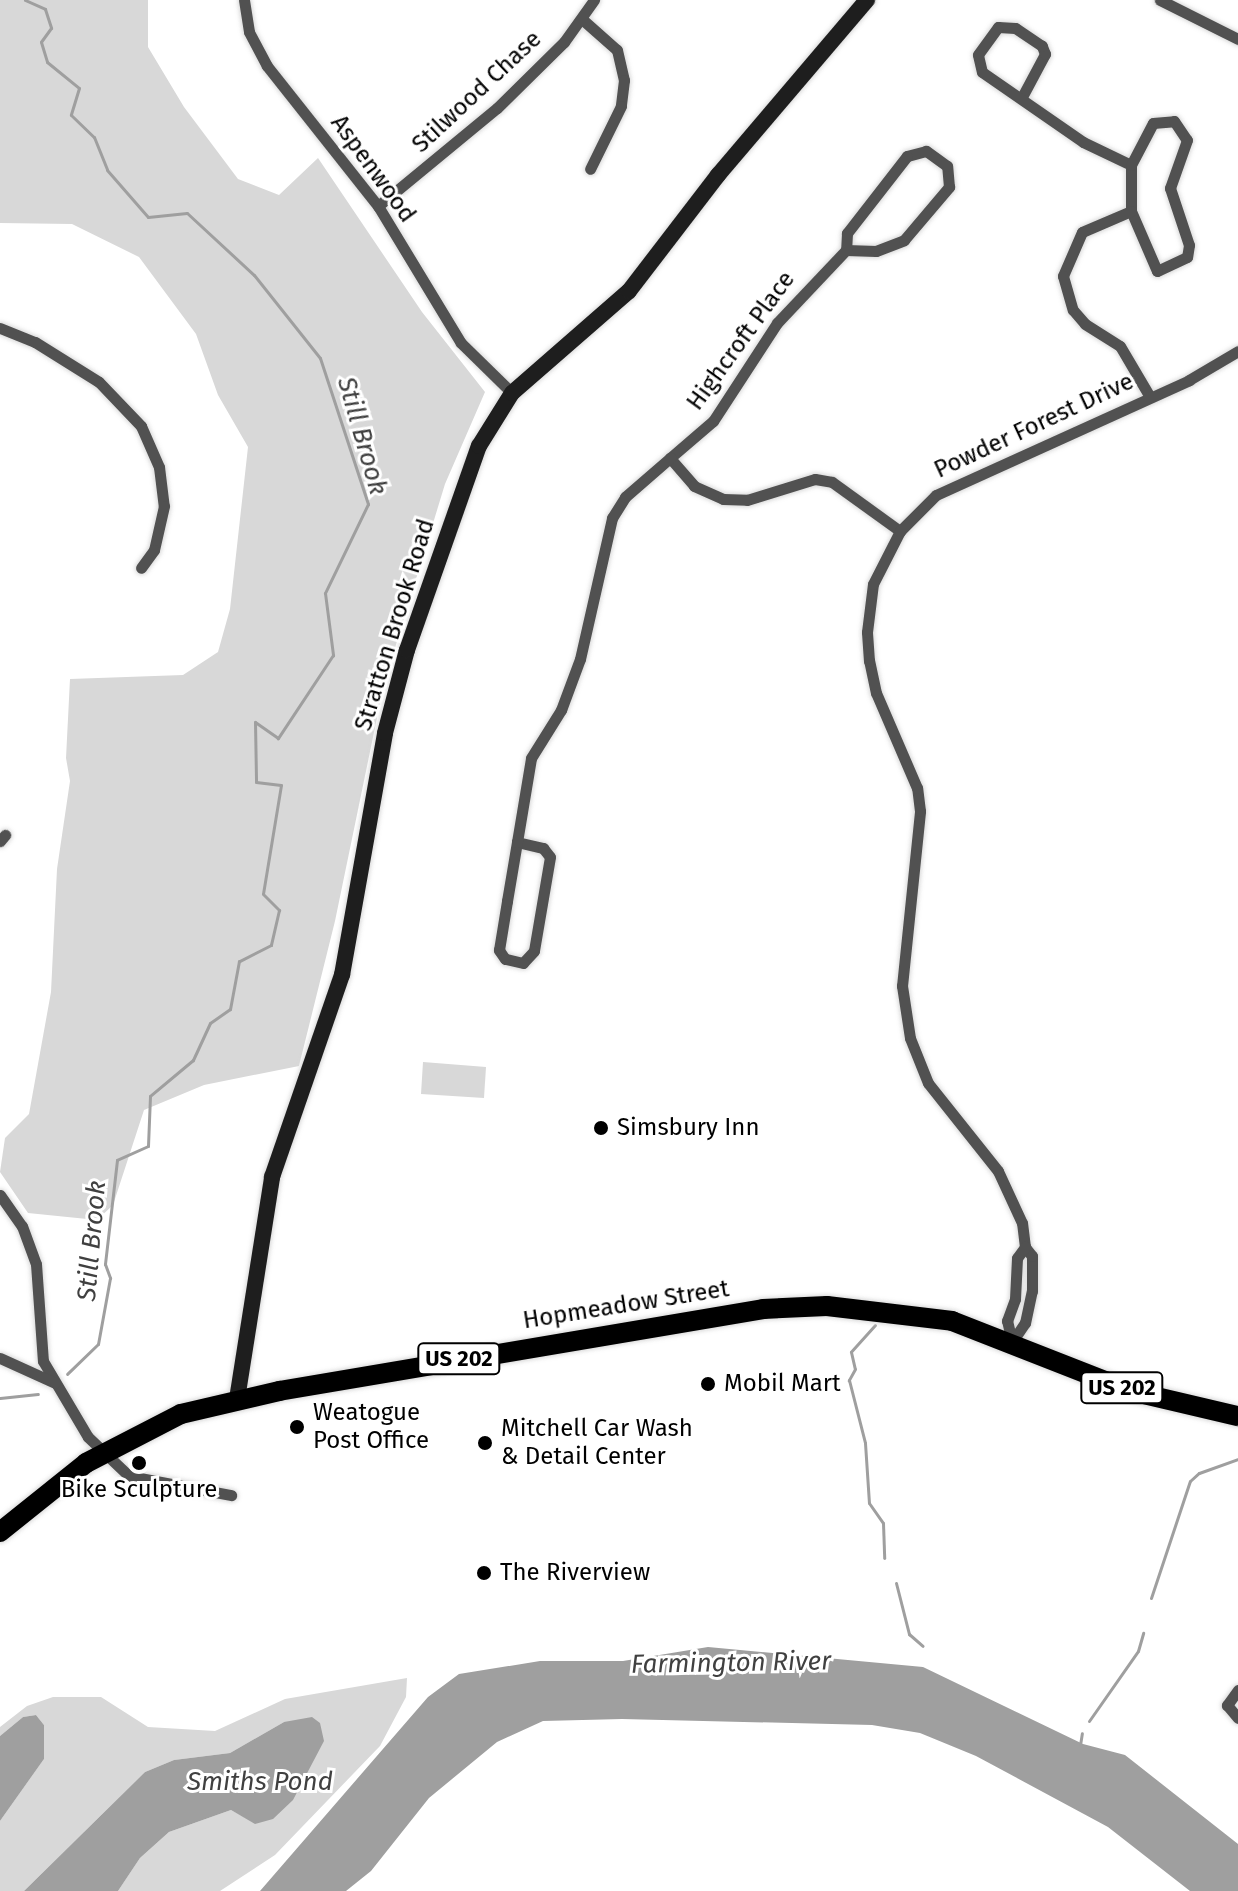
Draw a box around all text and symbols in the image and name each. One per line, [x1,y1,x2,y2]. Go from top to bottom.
street label: Stilwood Chase [407,25,547,159]
street label: Aspenwood [324,110,422,228]
street label: Highcroft Place [681,266,801,416]
street label: Powder Forest Drive [930,367,1138,485]
water label: Still Brook [330,373,394,499]
street label: Stratton Brook Road [349,516,441,734]
place label: Simsbury Inn [617,1114,759,1142]
marker: Simsbury Inn [592,1119,610,1137]
water label: Still Brook [71,1179,113,1303]
street label: Hopmeadow Street [521,1274,731,1336]
road number: US 202 [417,1341,501,1377]
place label: Mobil Mart [724,1370,841,1398]
road number: US 202 [1080,1370,1164,1406]
marker: Mobil Mart [699,1375,717,1393]
place label: Weatogue Post Office [313,1399,429,1455]
place label: Mitchell Car Wash & Detail Center [501,1415,693,1471]
marker: Weatogue Post Office [288,1418,306,1436]
marker: Mitchell Car Wash & Detail Center [476,1434,494,1452]
marker: Bike Sculpture [130,1454,148,1472]
place label: Bike Sculpture [61,1476,217,1504]
place label: The Riverview [500,1559,650,1587]
marker: The Riverview [475,1564,493,1582]
water label: Farmington River [631,1646,831,1680]
water label: Smiths Pond [187,1766,333,1798]

